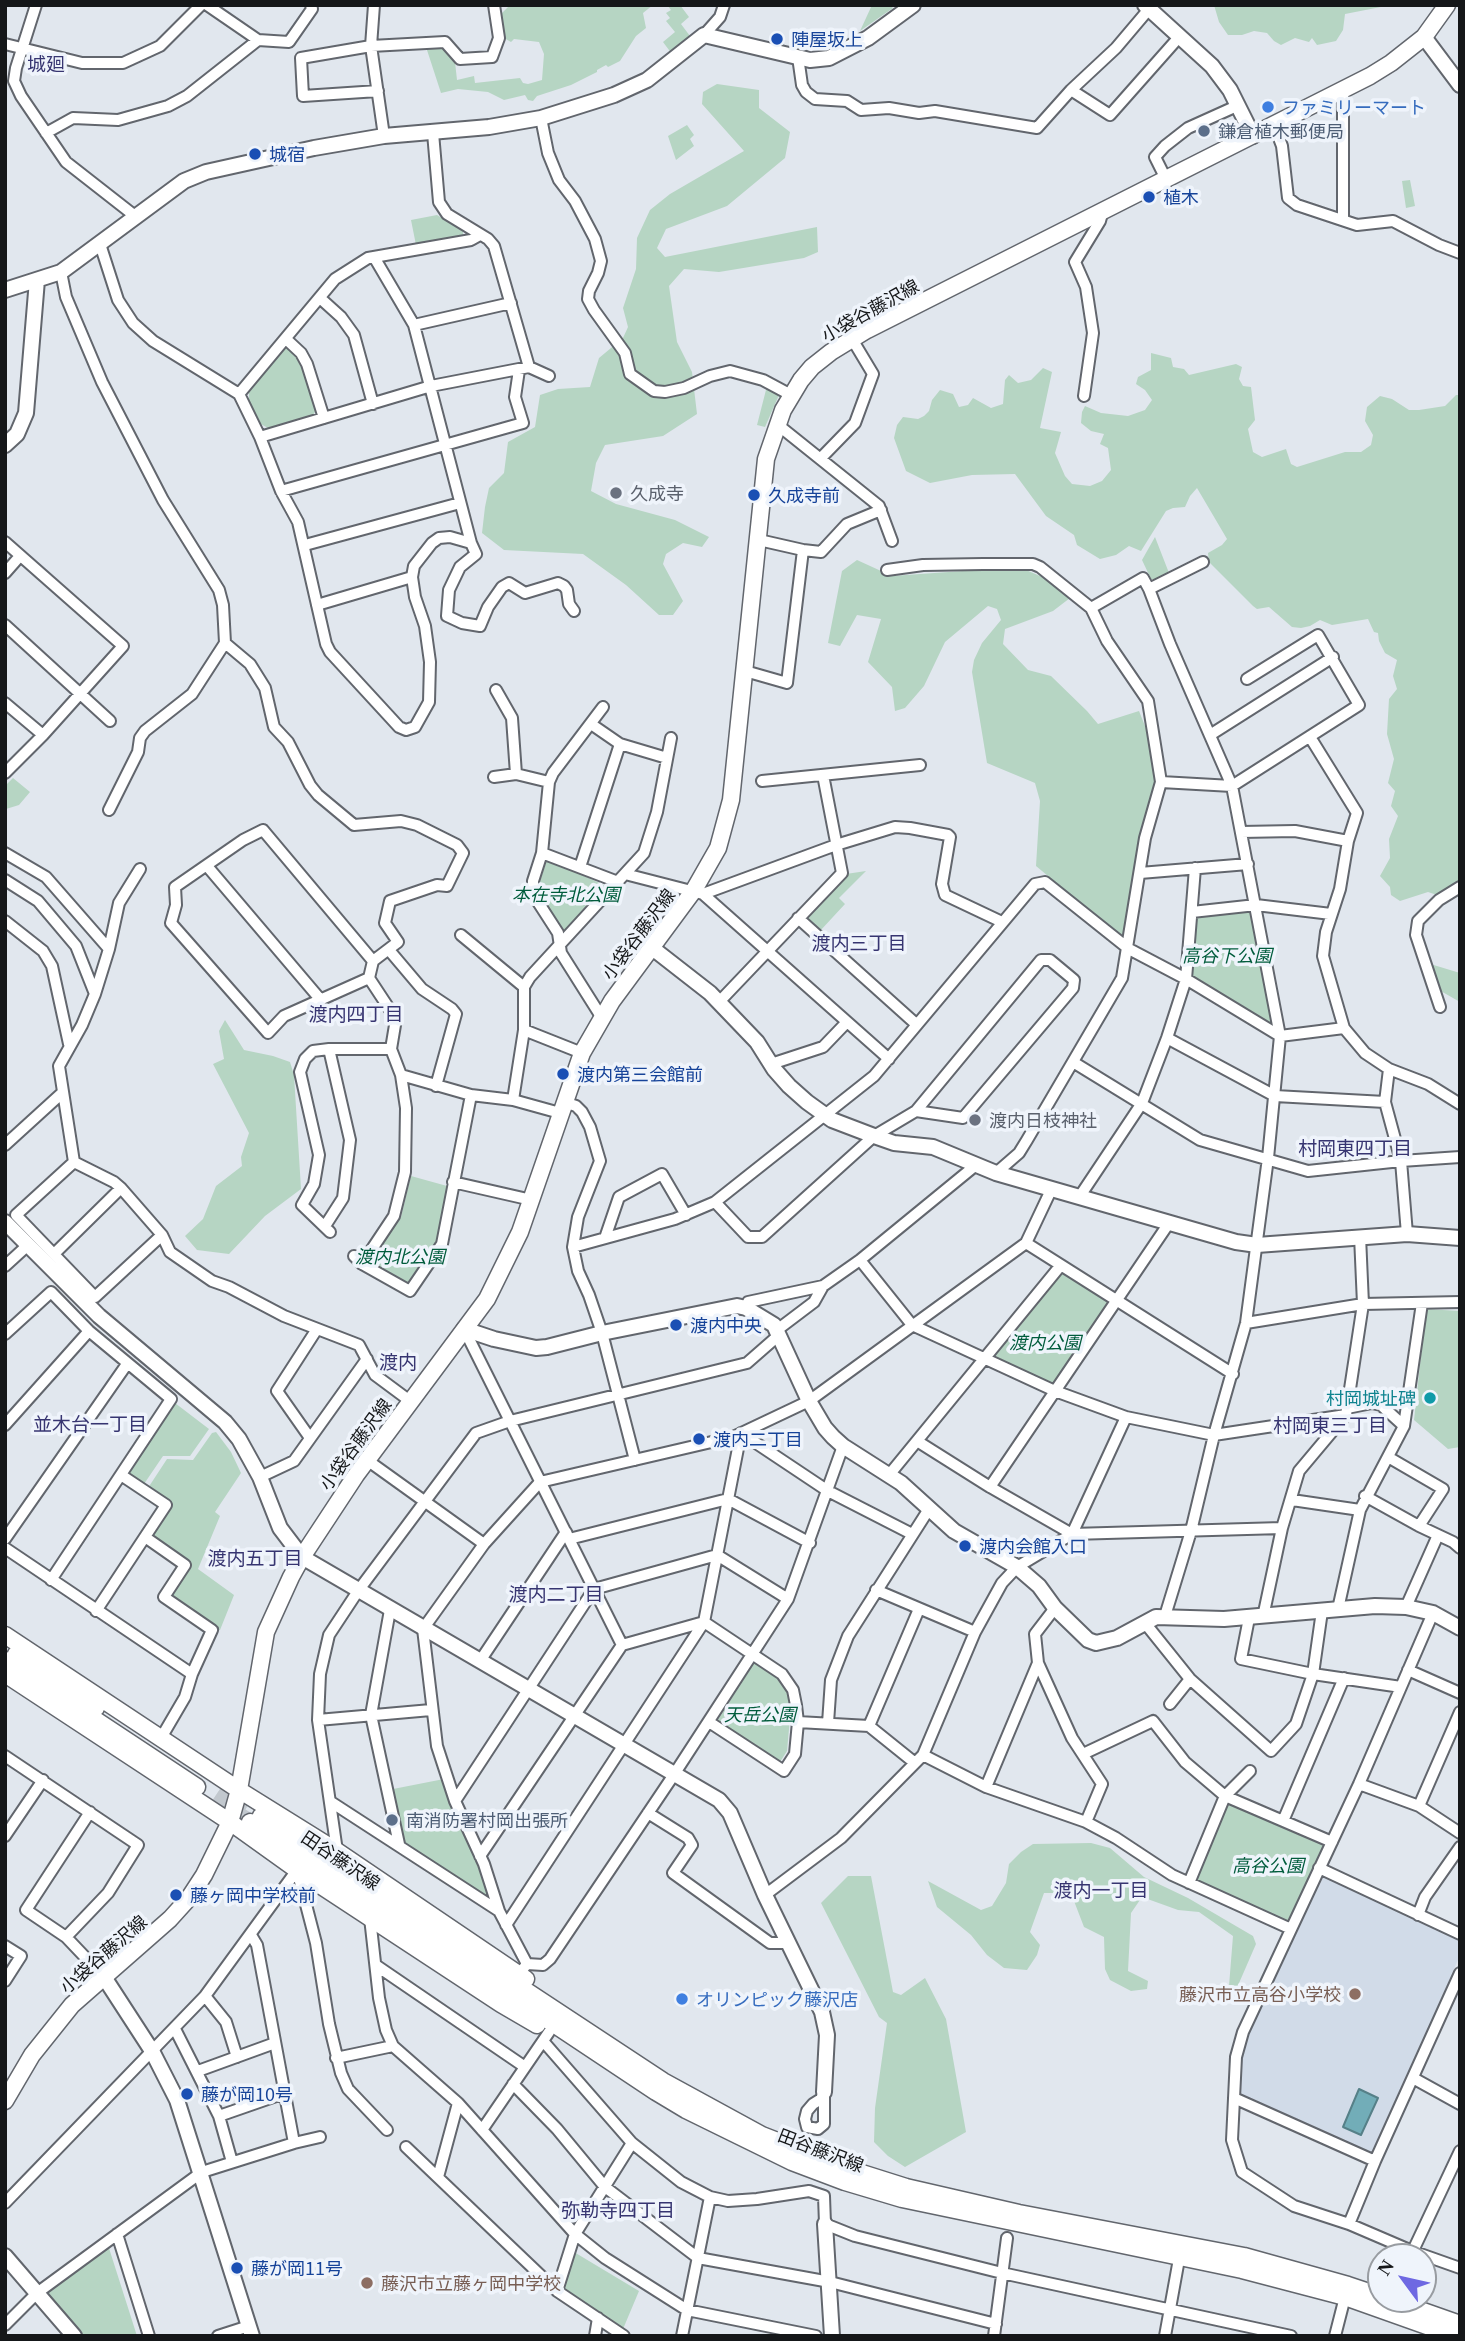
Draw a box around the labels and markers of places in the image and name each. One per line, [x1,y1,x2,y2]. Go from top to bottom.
place label: 陣屋坂上 [791,28,863,50]
marker: 陣屋坂上 [769,31,785,47]
place label: ファミリーマート [1282,96,1426,118]
marker: ファミリーマート [1260,99,1276,115]
place label: 鎌倉植木郵便局 [1218,120,1344,142]
marker: 鎌倉植木郵便局 [1196,123,1212,139]
place label: 城宿 [269,143,305,165]
marker: 城宿 [247,146,263,162]
place label: 植木 [1163,186,1199,208]
marker: 植木 [1141,189,1157,205]
place label: 久成寺 [630,482,684,504]
place label: 久成寺前 [768,484,840,506]
marker: 久成寺 [608,485,624,501]
marker: 久成寺前 [746,487,762,503]
place label: 渡内第三会館前 [577,1063,703,1085]
marker: 渡内第三会館前 [555,1066,571,1082]
place label: 渡内日枝神社 [989,1109,1097,1131]
marker: 渡内日枝神社 [967,1112,983,1128]
place label: 渡内中央 [690,1314,762,1336]
marker: 渡内中央 [668,1317,684,1333]
place label: 村岡城址碑 [1326,1387,1416,1409]
marker: 村岡城址碑 [1422,1390,1438,1406]
place label: 渡内二丁目 [713,1428,803,1450]
marker: 渡内二丁目 [691,1431,707,1447]
place label: 渡内会館入口 [979,1535,1087,1557]
marker: 渡内会館入口 [957,1538,973,1554]
place label: 南消防署村岡出張所 [406,1809,568,1831]
marker: 南消防署村岡出張所 [384,1812,400,1828]
place label: 藤ヶ岡中学校前 [190,1884,316,1906]
marker: 藤ヶ岡中学校前 [168,1887,184,1903]
place label: 藤沢市立高谷小学校 [1179,1983,1341,2005]
marker: 藤沢市立高谷小学校 [1347,1986,1363,2002]
place label: オリンピック藤沢店 [696,1988,858,2010]
marker: オリンピック藤沢店 [674,1991,690,2007]
place label: 藤が岡10号 [201,2083,293,2105]
marker: 藤が岡10号 [179,2086,195,2102]
place label: 藤が岡11号 [251,2257,343,2279]
marker: 藤が岡11号 [229,2260,245,2276]
place label: 藤沢市立藤ヶ岡中学校 [381,2272,561,2294]
marker: 藤沢市立藤ヶ岡中学校 [359,2275,375,2291]

